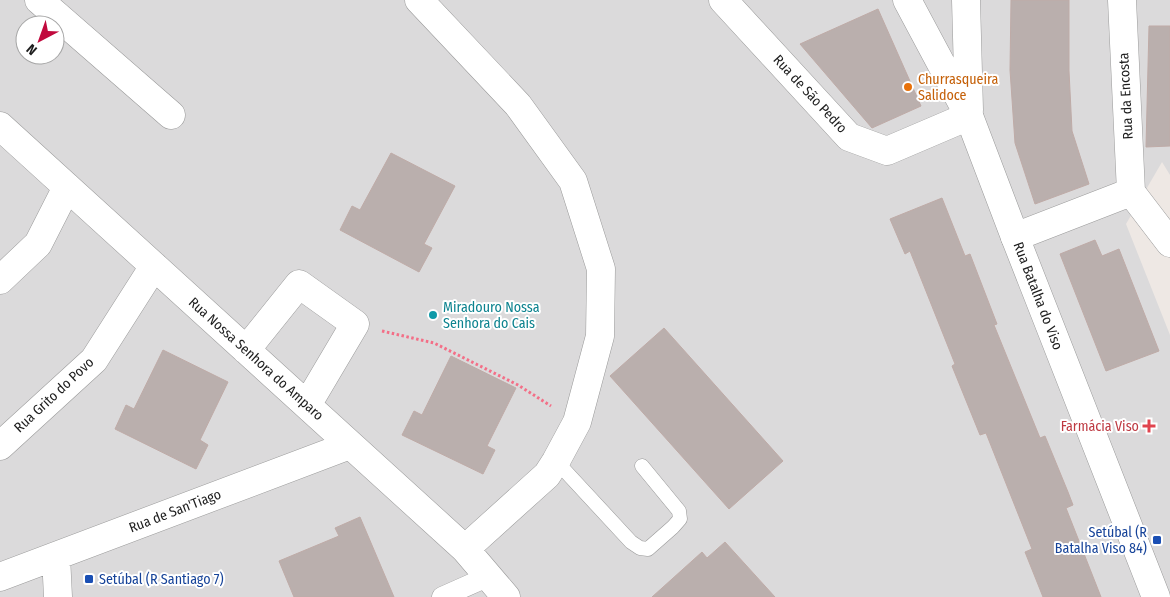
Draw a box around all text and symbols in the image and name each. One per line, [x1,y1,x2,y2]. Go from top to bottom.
north arrow [15,15,65,65]
text: N [23,40,41,59]
street label: Rua de São Pedro [770,51,850,137]
street label: Rua da Encosta [1115,52,1137,140]
place label: Churrasqueira Salidoce [918,71,998,104]
marker: Churrasqueira Salidoce [902,81,914,93]
street label: Rua Batalha do Viso [1010,240,1066,352]
street label: Rua Nossa Senhora do Amparo [185,294,327,424]
place label: Miradouro Nossa Senhora do Cais [443,299,540,332]
marker: Miradouro Nossa Senhora do Cais [427,309,439,321]
street label: Rua Grito do Povo [11,354,97,436]
place label: Farmácia Viso [1061,418,1139,435]
marker: Farmácia Viso [1143,420,1155,432]
street label: Rua de San'Tiago [127,486,223,536]
place label: Setúbal (R Batalha Viso 84) [1055,524,1147,557]
marker: Setúbal (R Batalha Viso 84) [1151,534,1163,546]
place label: Setúbal (R Santiago 7) [99,571,224,588]
marker: Setúbal (R Santiago 7) [83,573,95,585]

